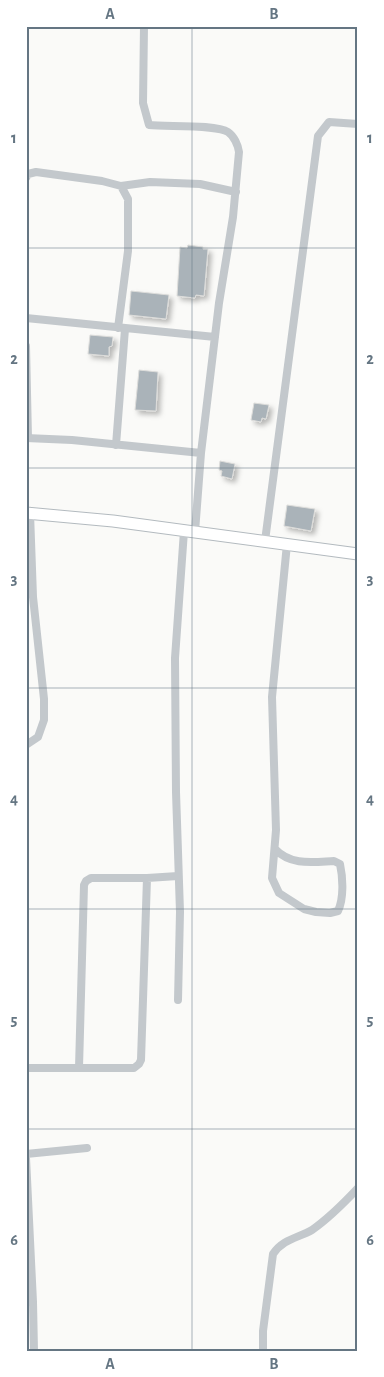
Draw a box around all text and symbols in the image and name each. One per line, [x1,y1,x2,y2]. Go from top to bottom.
text: A [105,6,115,22]
text: B [269,6,279,22]
text: 1 [11,130,17,146]
text: 1 [367,130,373,146]
text: 2 [10,351,18,367]
text: 2 [366,351,374,367]
text: 3 [11,571,18,587]
text: 3 [367,571,374,587]
text: 4 [10,791,18,807]
text: 4 [366,791,374,807]
text: 5 [11,1012,18,1028]
text: 5 [367,1012,374,1028]
text: 6 [10,1232,18,1248]
text: 6 [366,1232,374,1248]
text: A [105,1356,115,1372]
text: B [269,1356,279,1372]

